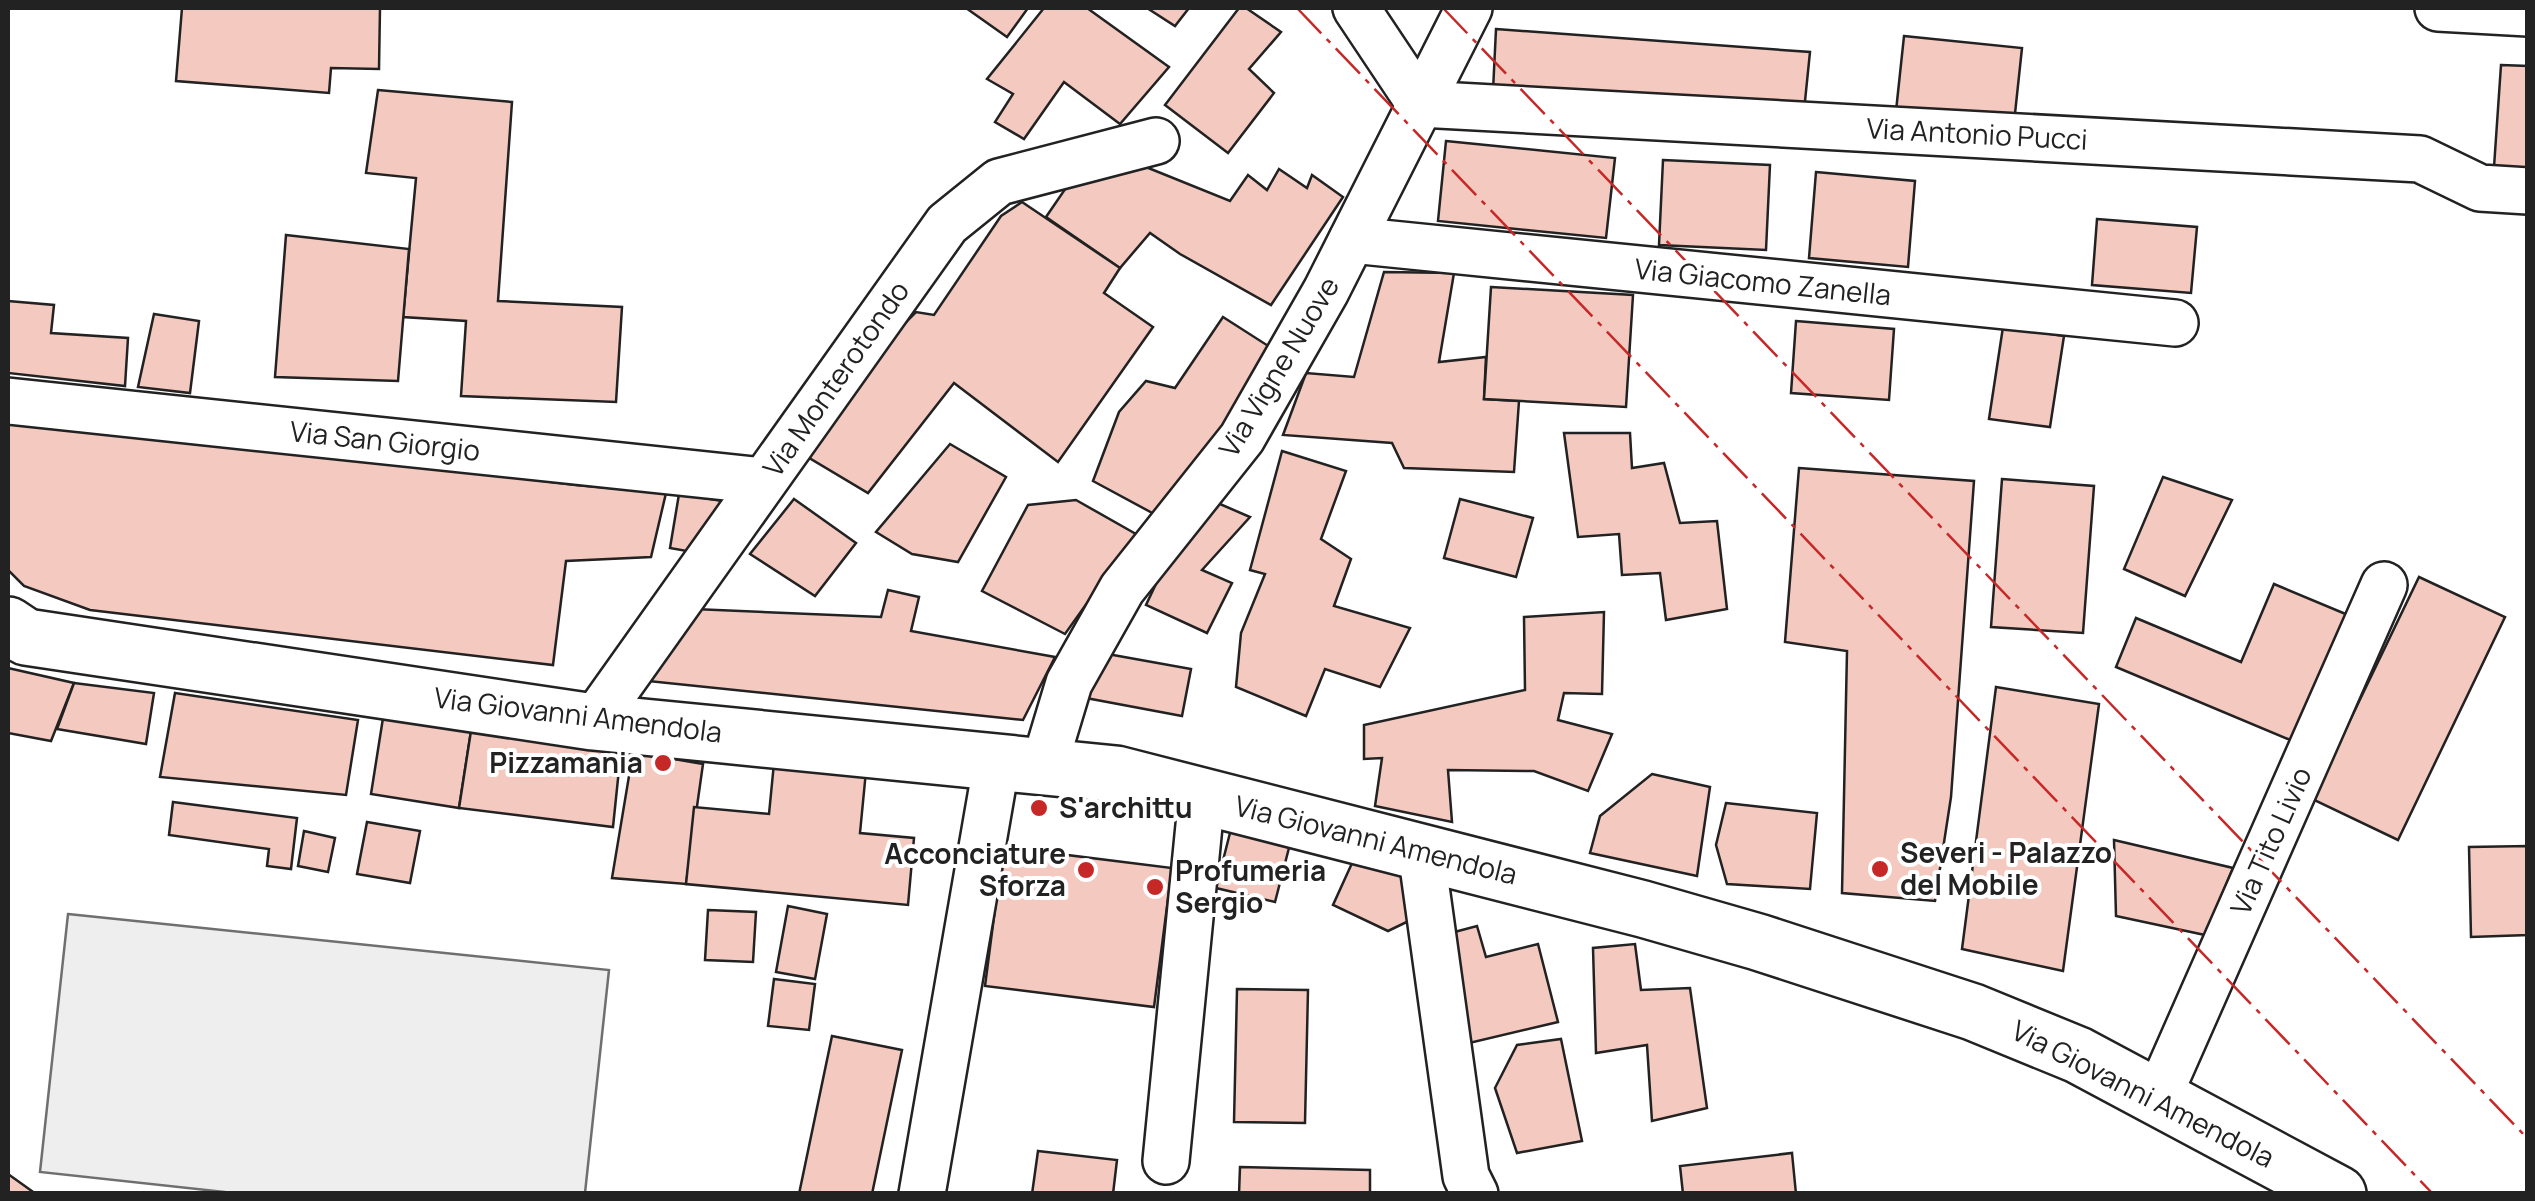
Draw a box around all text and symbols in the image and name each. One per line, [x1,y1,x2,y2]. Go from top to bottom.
street label: Via Antonio Pucci [1866,108,2088,158]
street label: Via Giacomo Zanella [1633,249,1893,313]
street label: Via Vigne Nuove [1209,269,1347,464]
street label: Via Monterotondo [753,273,917,484]
street label: Via San Giorgio [288,411,482,469]
street label: Via Giovanni Amendola [432,677,724,751]
place label: Pizzamania [489,743,643,781]
marker: Pizzamania [652,752,674,774]
street label: Via Tito Livio [2221,761,2320,921]
street label: Via Giovanni Amendola [1231,786,1521,893]
place label: S'archittu [1059,788,1192,826]
marker: S'archittu [1028,797,1050,819]
place label: Severi - Palazzo del Mobile [1900,833,2112,903]
place label: Acconciature Sforza [884,834,1066,904]
place label: Profumeria Sergio [1175,851,1326,921]
marker: Severi - Palazzo del Mobile [1869,858,1891,880]
marker: Acconciature Sforza [1075,859,1097,881]
marker: Profumeria Sergio [1144,876,1166,898]
street label: Via Giovanni Amendola [2006,1010,2281,1176]

